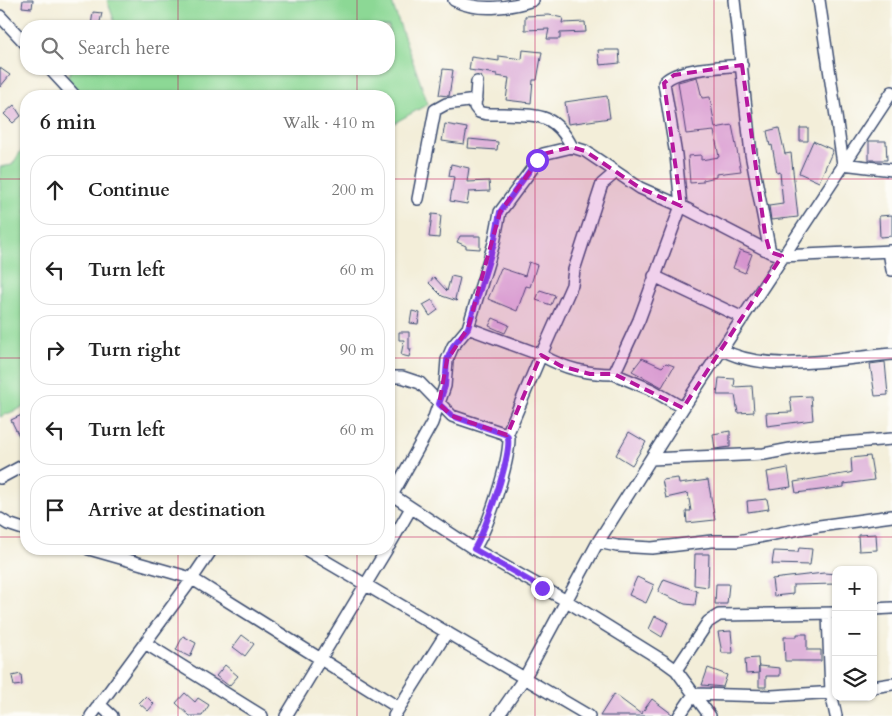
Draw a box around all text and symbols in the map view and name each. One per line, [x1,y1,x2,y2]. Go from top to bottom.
search box [20,20,395,75]
icon: search [38,34,66,62]
text: Search here [78,35,170,61]
text: 6 min [40,108,96,137]
text: Walk · 410 m [283,112,375,134]
route start [526,149,549,172]
icon: ahead [41,176,69,204]
text: Continue [88,177,170,203]
text: 200 m [332,179,374,201]
icon: left [41,256,69,284]
text: Turn left [88,257,165,283]
text: 60 m [340,259,374,281]
icon: right [41,336,69,364]
text: Turn right [88,337,180,363]
text: 90 m [340,339,374,361]
icon: left [41,416,69,444]
text: Turn left [88,417,165,443]
text: 60 m [340,419,374,441]
icon: arrive [41,496,69,524]
text: Arrive at destination [88,497,265,523]
map controls [832,566,877,701]
button: + [832,566,877,611]
route end [531,577,554,600]
button: − [832,611,877,656]
button: layers [832,656,877,701]

